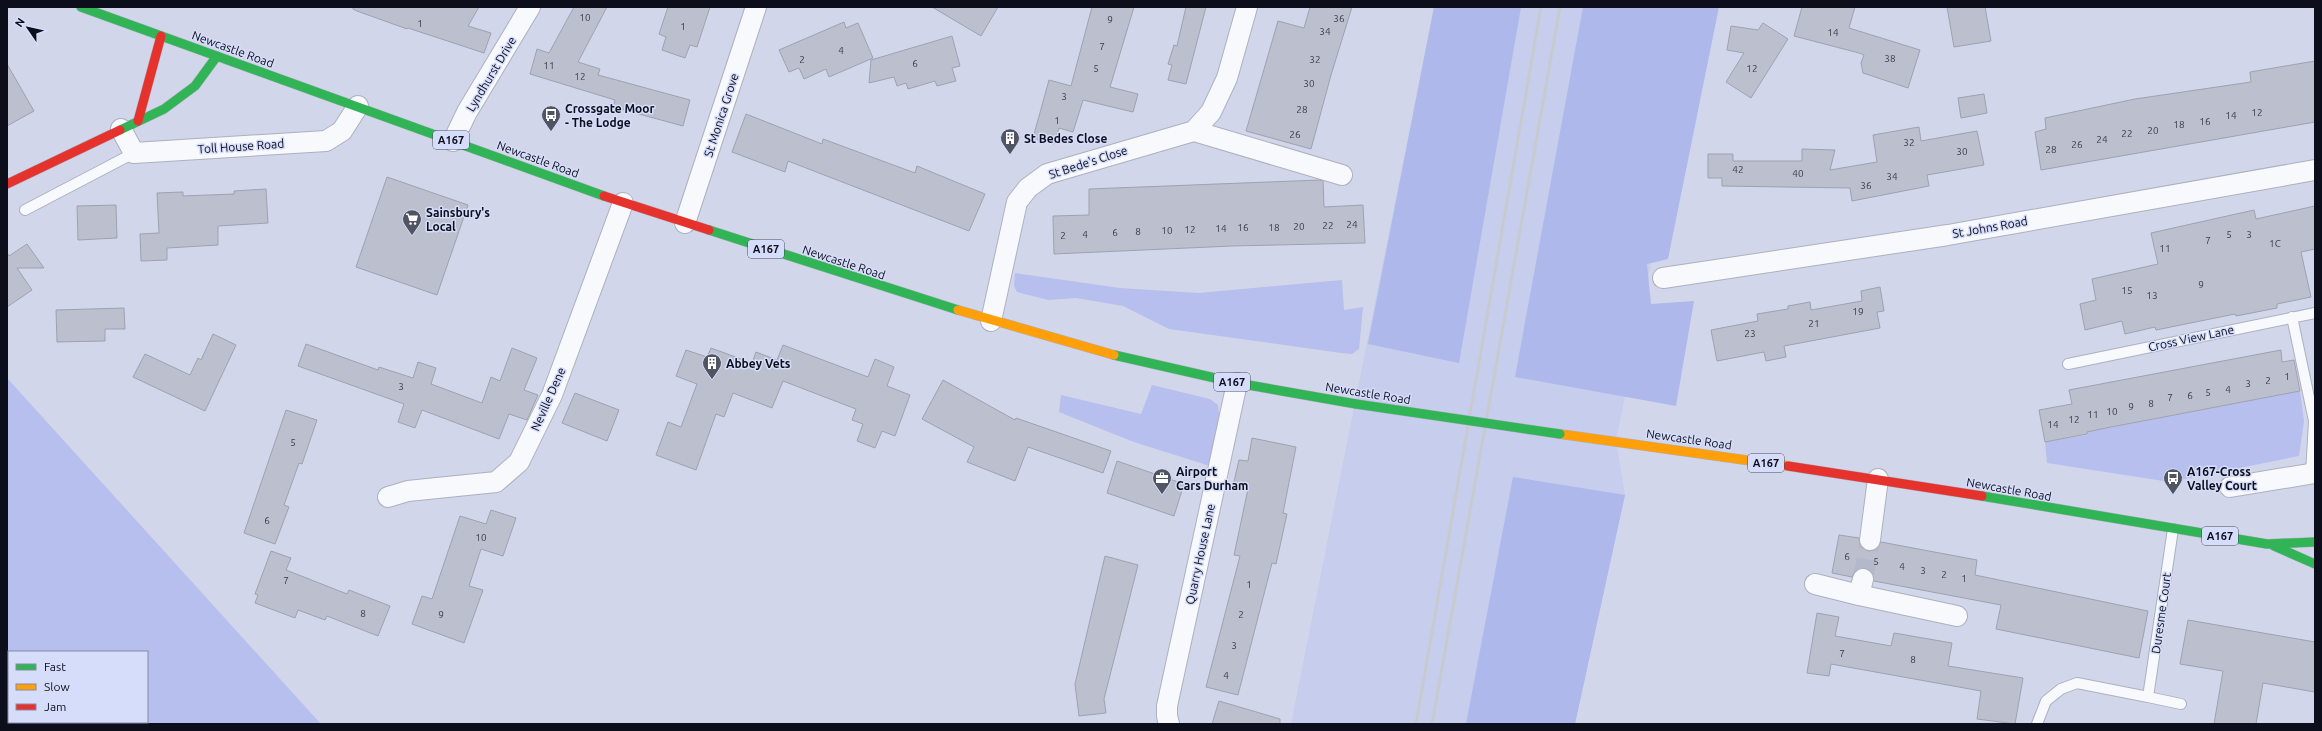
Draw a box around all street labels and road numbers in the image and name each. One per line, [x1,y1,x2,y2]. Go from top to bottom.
street label: Newcastle Road [190,28,276,70]
street label: Lyndhurst Drive [464,34,518,114]
street label: St Monica Grove [701,71,741,159]
road number: A167 [433,131,469,149]
street label: Toll House Road [197,136,285,156]
street label: Newcastle Road [495,138,581,180]
street label: St Bede's Close [1047,143,1129,181]
street label: St Johns Road [1951,214,2029,240]
road number: A167 [748,240,784,258]
street label: Newcastle Road [801,242,887,282]
street label: Cross View Lane [2147,323,2235,353]
street label: Neville Dene [528,365,568,433]
road number: A167 [1214,373,1250,391]
street label: Newcastle Road [1324,380,1412,406]
street label: Newcastle Road [1645,427,1733,451]
road number: A167 [1748,454,1784,472]
street label: Newcastle Road [1965,475,2053,503]
street label: Quarry House Lane [1183,502,1217,606]
road number: A167 [2202,527,2238,545]
street label: Duresme Court [2149,571,2173,654]

